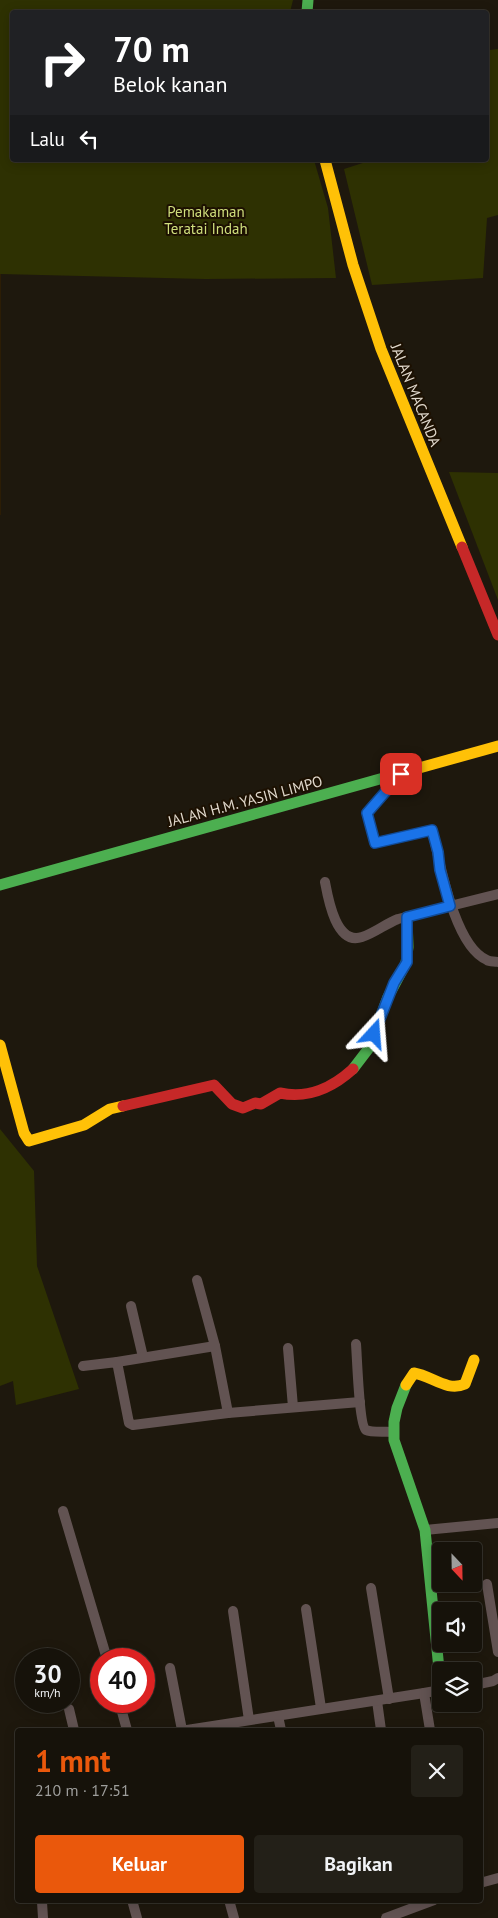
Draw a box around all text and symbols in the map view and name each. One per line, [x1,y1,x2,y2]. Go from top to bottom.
text: 70 m [113,26,190,72]
icon: right [30,30,95,95]
text: Belok kanan [113,70,227,98]
icon: left [75,125,103,153]
text: Lalu [30,127,65,151]
park label: Pemakaman Teratai Indah [164,202,248,238]
street label: JALAN MACANDA [386,340,445,449]
pin [380,753,422,795]
icon: arrive [387,760,415,788]
street label: JALAN H.M. YASIN LIMPO [165,771,325,831]
position arrow [347,1007,399,1059]
north arrow [432,1542,482,1592]
map controls [432,1542,482,1712]
button: sound [432,1602,482,1652]
speed limit sign: 40 [90,1648,155,1713]
text: 30 [33,1658,62,1690]
button: layers [432,1662,482,1712]
text: km/h [34,1685,61,1700]
text: 1 mnt [35,1741,111,1780]
button: close [411,1745,463,1797]
text: 210 m · 17:51 [35,1780,130,1800]
button: Keluar [35,1835,244,1893]
button: Bagikan [254,1835,463,1893]

